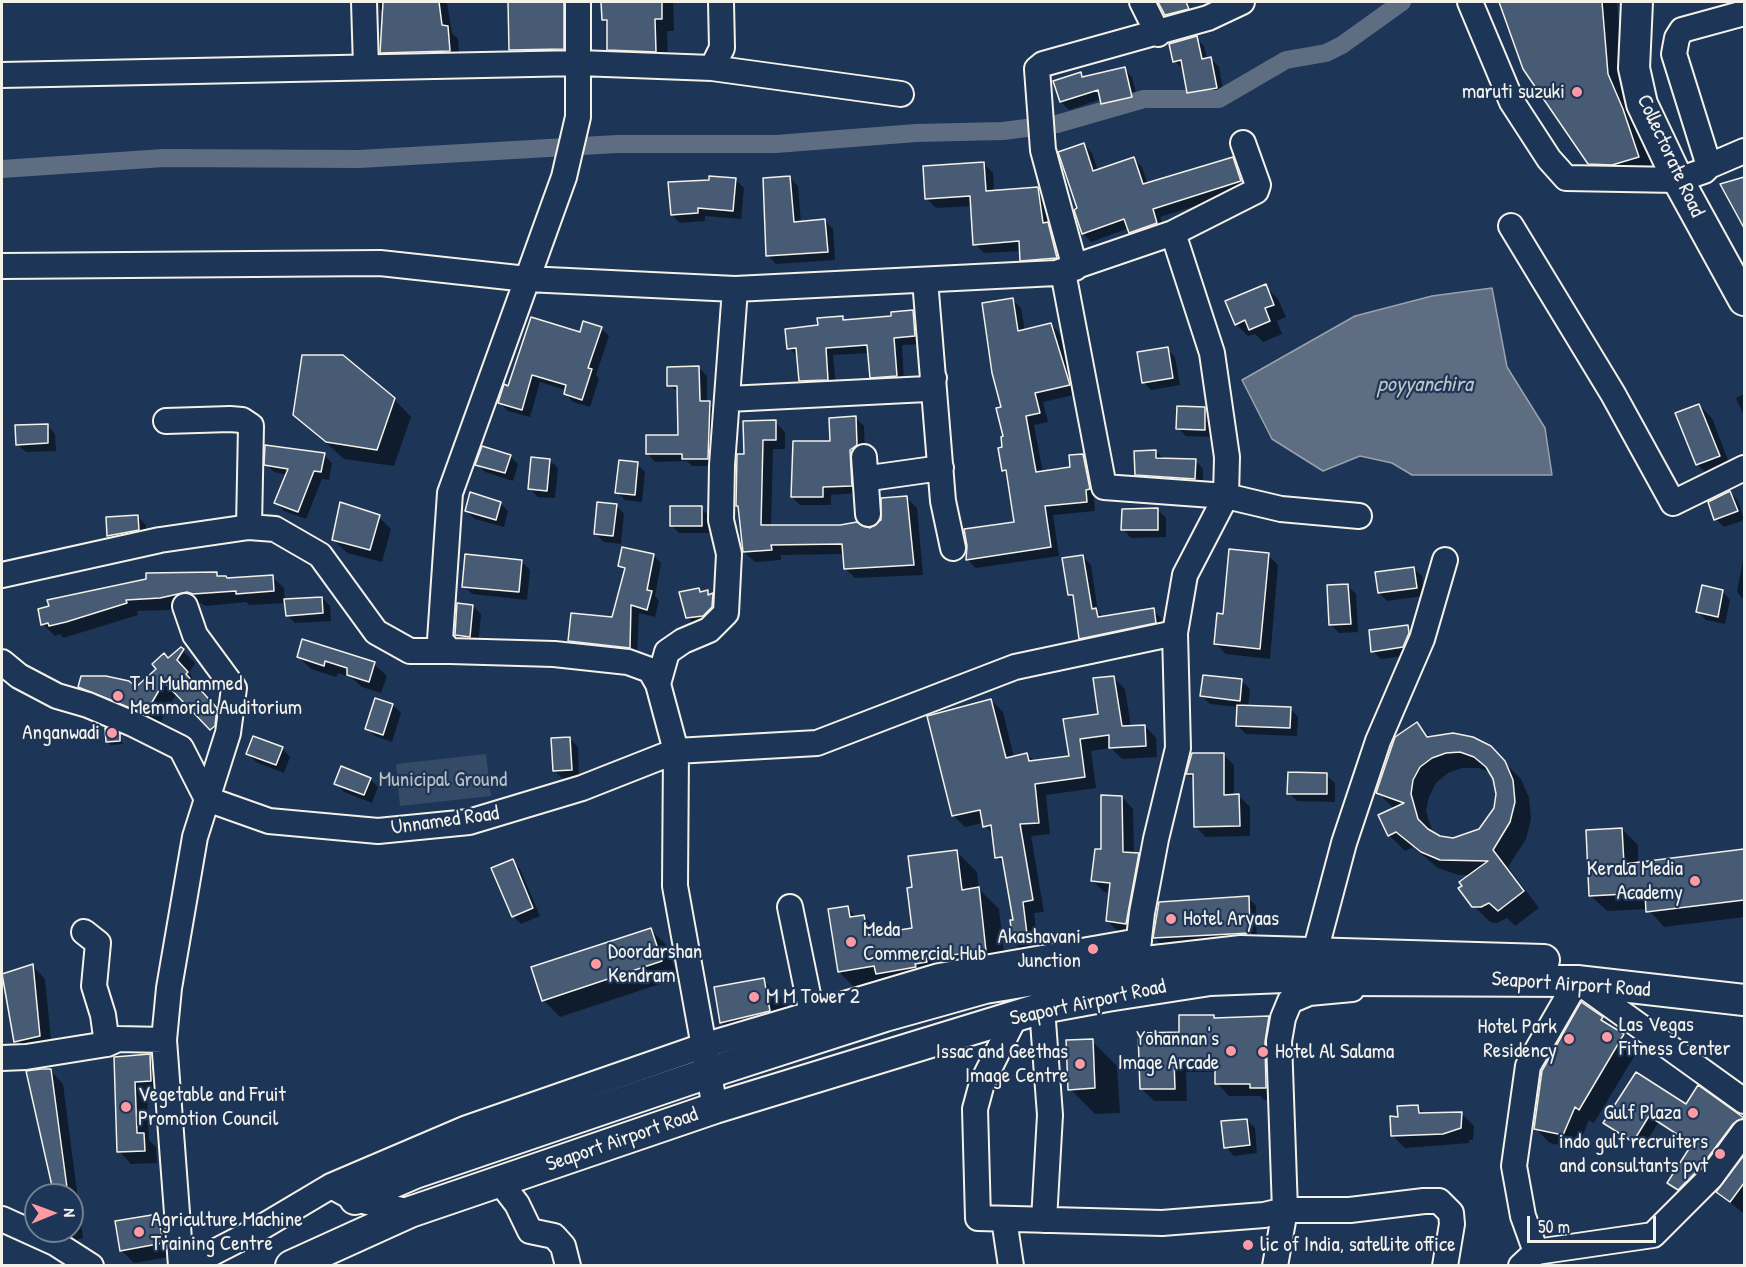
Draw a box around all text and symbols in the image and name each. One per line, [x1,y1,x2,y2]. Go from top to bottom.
place label: maruti suzuki [1462,79,1565,105]
marker: maruti suzuki [1570,85,1584,99]
street label: Collectorate Road [1631,91,1709,221]
water label: poyyanchira [1377,372,1473,398]
place label: T H Muhammed Memmorial Auditorium [130,671,302,721]
marker: T H Muhammed Memmorial Auditorium [111,689,125,703]
place label: Anganwadi [22,720,100,746]
marker: Anganwadi [105,726,119,740]
park label: Municipal Ground [379,767,507,793]
street label: Unnamed Road [389,801,501,841]
place label: Kerala Media Academy [1587,856,1683,906]
marker: Kerala Media Academy [1688,874,1702,888]
place label: Hotel Aryaas [1183,906,1279,932]
marker: Hotel Aryaas [1164,912,1178,926]
place label: Meda Commercial Hub [863,917,986,967]
place label: Akashavani Junction [998,924,1081,974]
marker: Meda Commercial Hub [844,935,858,949]
place label: Doordarshan Kendram [608,939,702,989]
marker: Akashavani Junction [1086,942,1100,956]
marker: Doordarshan Kendram [589,957,603,971]
street label: Seaport Airport Road [1491,967,1651,1003]
street label: Seaport Airport Road [1008,974,1168,1032]
place label: M M Tower 2 [766,984,860,1010]
marker: M M Tower 2 [747,990,761,1004]
place label: Las Vegas Fitness Center [1619,1012,1731,1062]
place label: Hotel Park Residency [1478,1014,1557,1064]
place label: Yohannan's Image Arcade [1118,1026,1219,1076]
marker: Las Vegas Fitness Center [1600,1030,1614,1044]
marker: Hotel Park Residency [1562,1032,1576,1046]
place label: Issac and Geethas Image Centre [936,1039,1068,1089]
place label: Hotel Al Salama [1275,1039,1394,1065]
marker: Yohannan's Image Arcade [1224,1044,1238,1058]
marker: Hotel Al Salama [1256,1045,1270,1059]
marker: Issac and Geethas Image Centre [1073,1057,1087,1071]
place label: Vegetable and Fruit Promotion Council [138,1082,286,1132]
marker: Vegetable and Fruit Promotion Council [119,1100,133,1114]
place label: Gulf Plaza [1603,1100,1681,1126]
street label: Seaport Airport Road [543,1102,701,1178]
marker: Gulf Plaza [1686,1106,1700,1120]
place label: indo gulf recruiters and consultants pvt [1559,1129,1708,1179]
marker: indo gulf recruiters and consultants pvt [1713,1147,1727,1161]
north arrow [24,1183,84,1243]
scale bar [1530,1204,1659,1242]
place label: Agriculture Machine Training Centre [151,1207,303,1257]
text: N [59,1208,81,1217]
text: 50 m [1538,1214,1570,1239]
marker: Agriculture Machine Training Centre [132,1225,146,1239]
place label: lic of India, satellite office [1260,1232,1455,1258]
marker: lic of India, satellite office [1241,1238,1255,1252]

